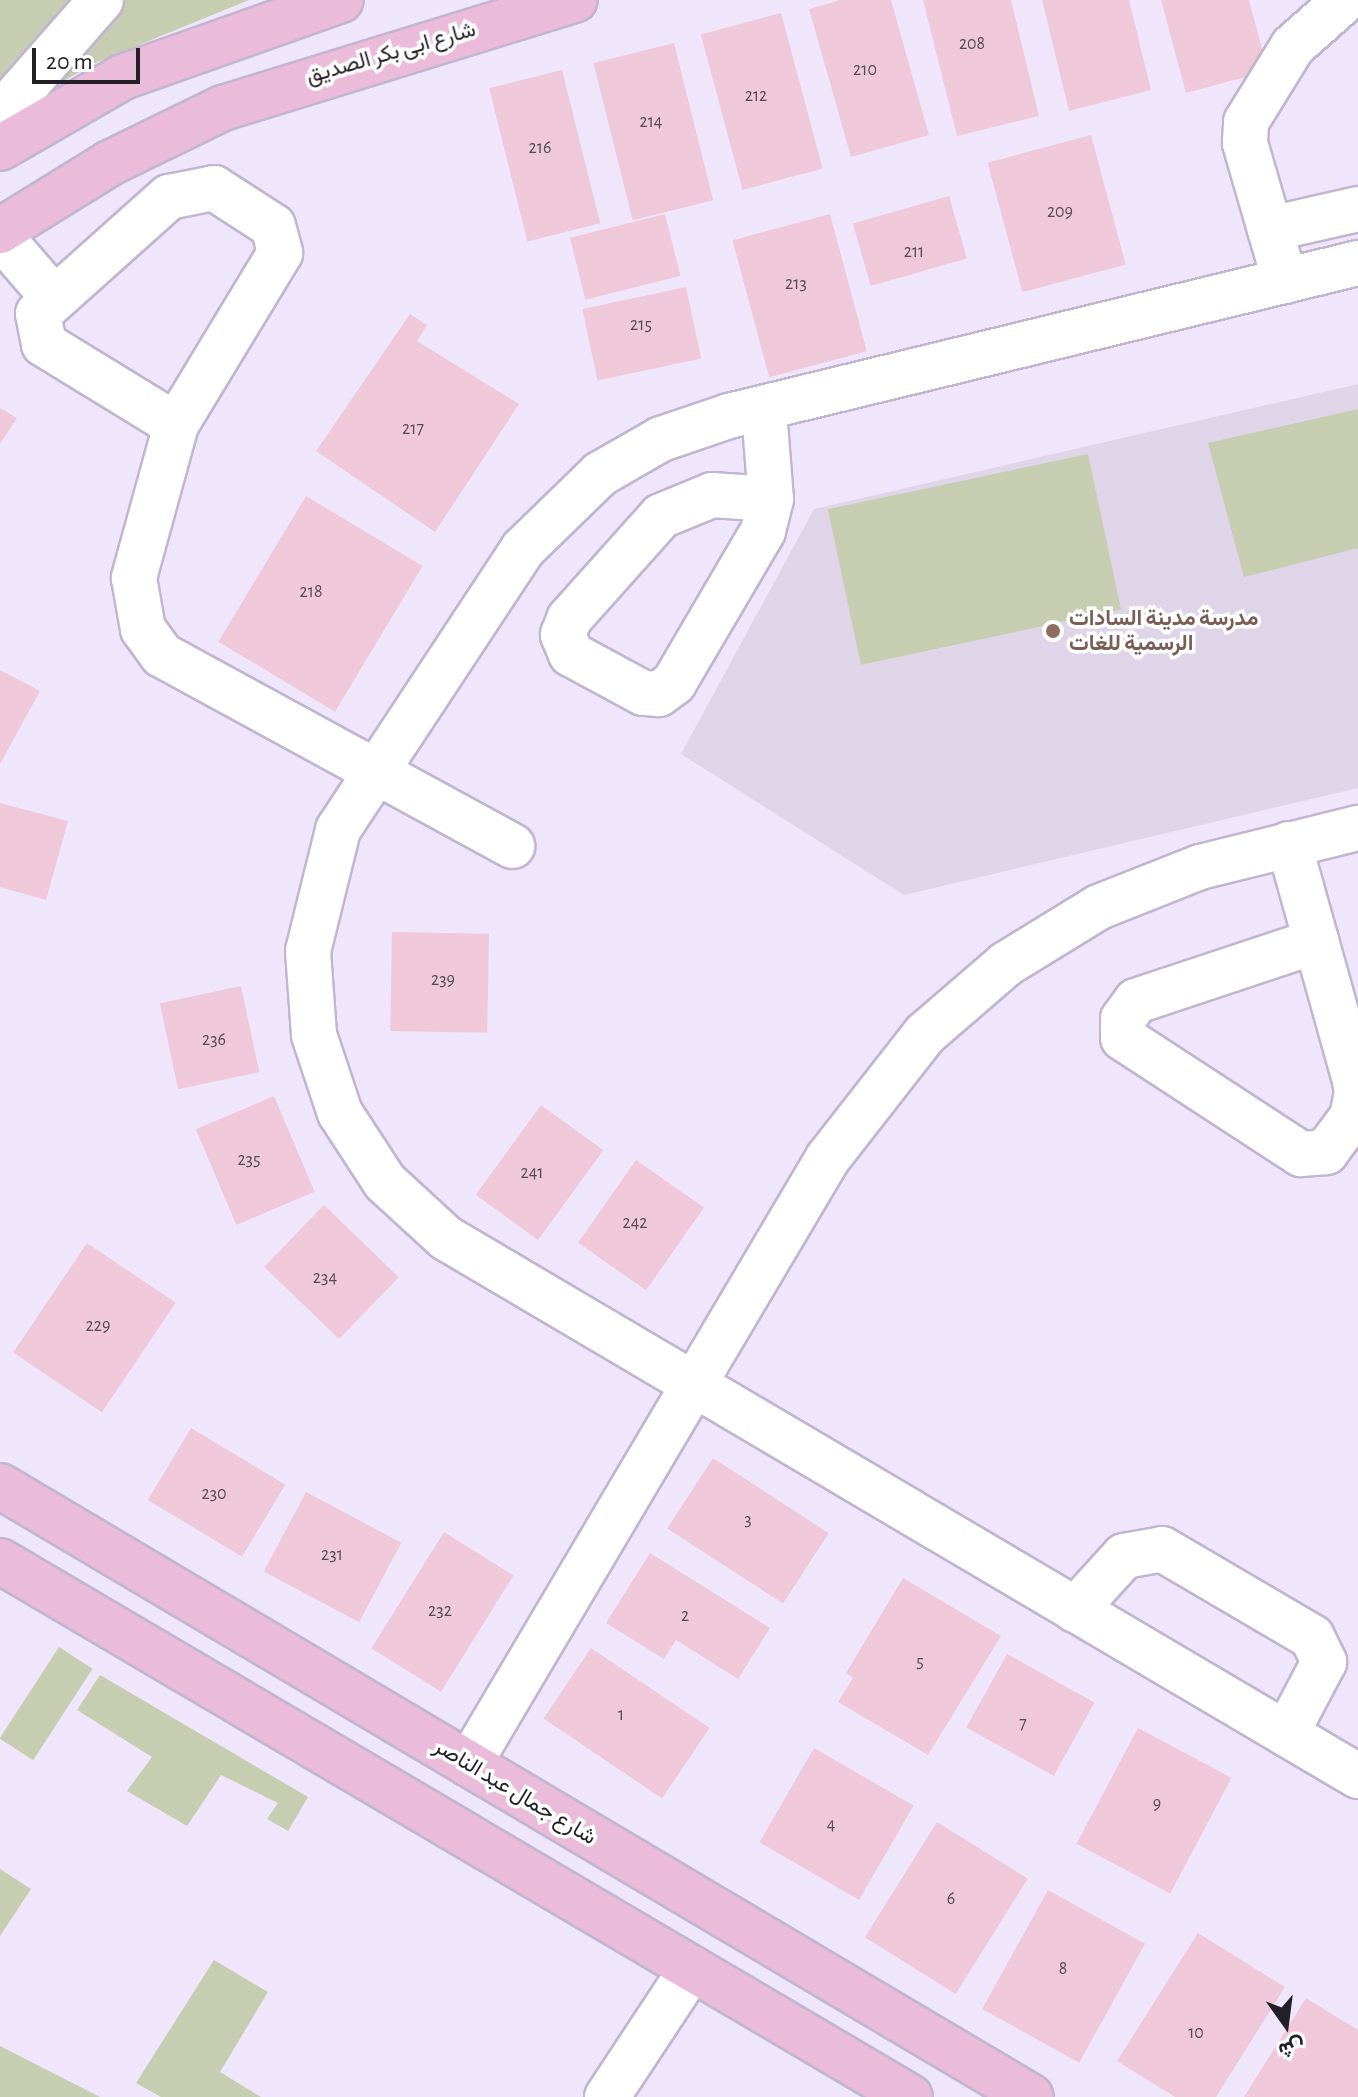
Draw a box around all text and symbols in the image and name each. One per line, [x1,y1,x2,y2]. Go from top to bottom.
street label: شارع ابى بكر الصديق [303,16,479,90]
scale bar [36,32,144,82]
house number: 208 [959,33,985,55]
text: 20 m [46,50,93,74]
house number: 210 [853,59,877,81]
house number: 212 [745,85,767,107]
house number: 214 [639,111,663,133]
house number: 216 [529,137,551,159]
house number: 209 [1047,201,1073,223]
house number: 211 [904,241,924,263]
house number: 213 [785,273,807,295]
house number: 215 [630,314,652,336]
house number: 217 [402,418,424,440]
house number: 218 [300,581,322,603]
place label: مدرسة مدينة السادات الرسمية للغات [1069,605,1258,656]
marker: مدرسة مدينة السادات الرسمية للغات [1044,622,1062,640]
house number: 239 [431,969,455,991]
house number: 236 [202,1029,226,1051]
house number: 235 [237,1149,261,1171]
house number: 241 [520,1162,544,1184]
house number: 242 [622,1212,648,1234]
house number: 234 [313,1267,337,1289]
house number: 229 [86,1315,110,1337]
house number: 230 [201,1483,227,1505]
house number: 3 [744,1509,752,1531]
house number: 231 [321,1544,343,1566]
house number: 232 [428,1600,452,1622]
house number: 2 [681,1605,689,1627]
house number: 5 [916,1651,924,1673]
house number: 1 [618,1704,624,1726]
house number: 7 [1019,1713,1027,1735]
street label: شارع جمال عبد الناصر [429,1733,601,1851]
house number: 9 [1153,1793,1161,1815]
house number: 4 [827,1814,835,1836]
house number: 6 [947,1888,955,1910]
house number: 8 [1059,1958,1067,1980]
north arrow [1246,1985,1326,2065]
house number: 10 [1188,2022,1204,2044]
text: ش [1276,2034,1307,2062]

